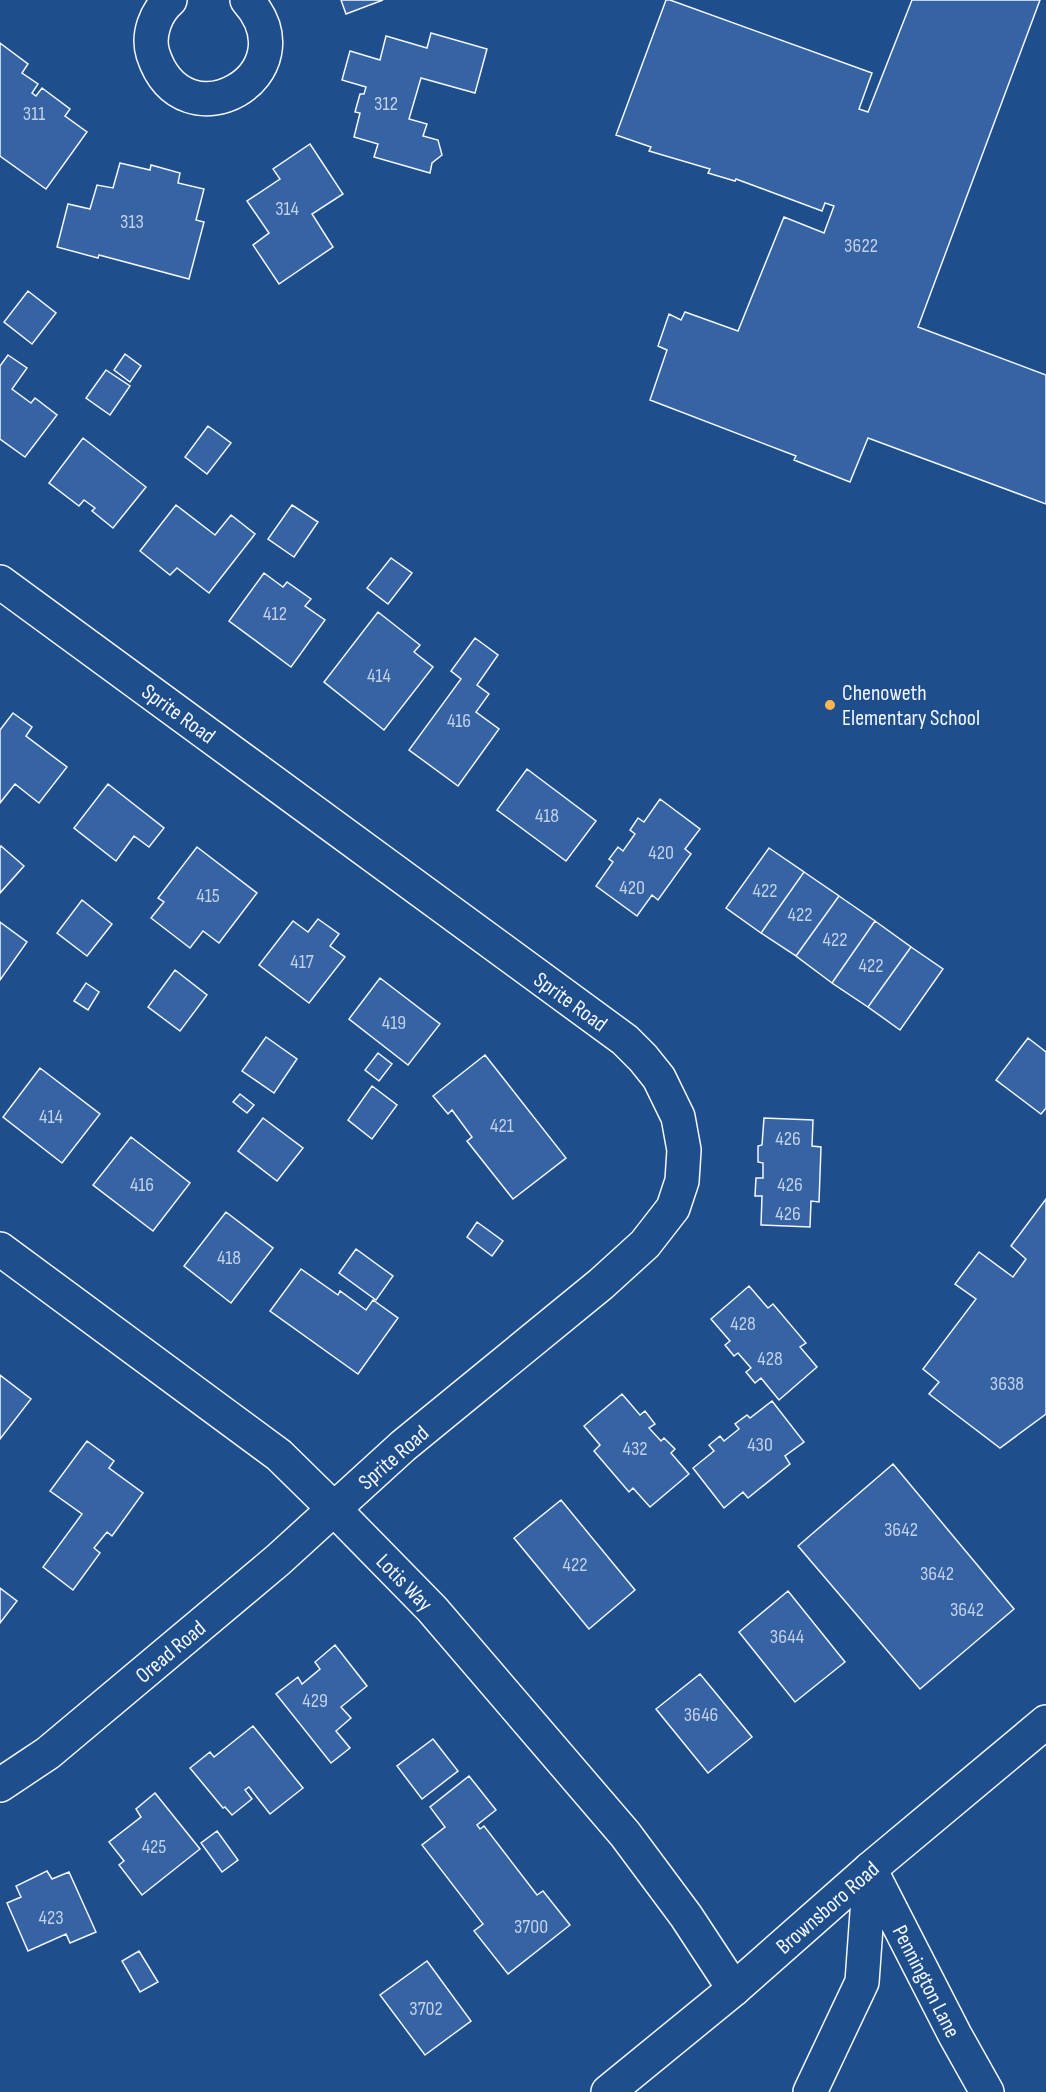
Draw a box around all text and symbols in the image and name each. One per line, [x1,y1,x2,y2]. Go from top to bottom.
house number: 312 [374,92,398,116]
house number: 311 [23,102,45,126]
house number: 314 [275,197,299,221]
house number: 313 [120,210,144,234]
house number: 3622 [844,234,878,258]
house number: 412 [263,602,287,626]
house number: 414 [367,664,391,688]
street label: Sprite Road [136,678,220,750]
place label: Chenoweth Elementary School [842,680,980,732]
marker: Chenoweth Elementary School [823,698,837,712]
house number: 416 [447,709,471,733]
house number: 418 [535,804,559,828]
house number: 420 [648,841,674,865]
house number: 420 [619,876,645,900]
house number: 422 [753,879,777,903]
house number: 415 [196,884,220,908]
house number: 422 [788,903,812,927]
house number: 422 [823,928,847,952]
house number: 417 [290,950,314,974]
house number: 422 [859,954,883,978]
street label: Sprite Road [528,966,612,1038]
house number: 419 [382,1011,406,1035]
house number: 414 [39,1105,63,1129]
house number: 421 [490,1114,514,1138]
house number: 426 [775,1127,801,1151]
house number: 416 [130,1173,154,1197]
house number: 426 [777,1173,803,1197]
house number: 426 [775,1202,801,1226]
house number: 418 [217,1246,241,1270]
house number: 428 [730,1312,756,1336]
house number: 428 [757,1347,783,1371]
house number: 3638 [990,1372,1024,1396]
street label: Sprite Road [353,1420,435,1496]
house number: 430 [747,1433,773,1457]
house number: 432 [622,1437,648,1461]
house number: 3642 [884,1518,918,1542]
street label: Lotis Way [370,1549,438,1618]
house number: 422 [563,1553,587,1577]
house number: 3642 [920,1562,954,1586]
house number: 3642 [950,1598,984,1622]
street label: Oread Road [130,1615,212,1689]
house number: 3644 [770,1625,804,1649]
house number: 429 [302,1689,328,1713]
house number: 3646 [684,1703,718,1727]
house number: 425 [142,1835,166,1859]
street label: Brownsboro Road [771,1856,885,1960]
house number: 423 [38,1906,64,1930]
house number: 3700 [514,1915,548,1939]
street label: Pennington Lane [886,1921,966,2042]
house number: 3702 [409,1997,443,2021]

